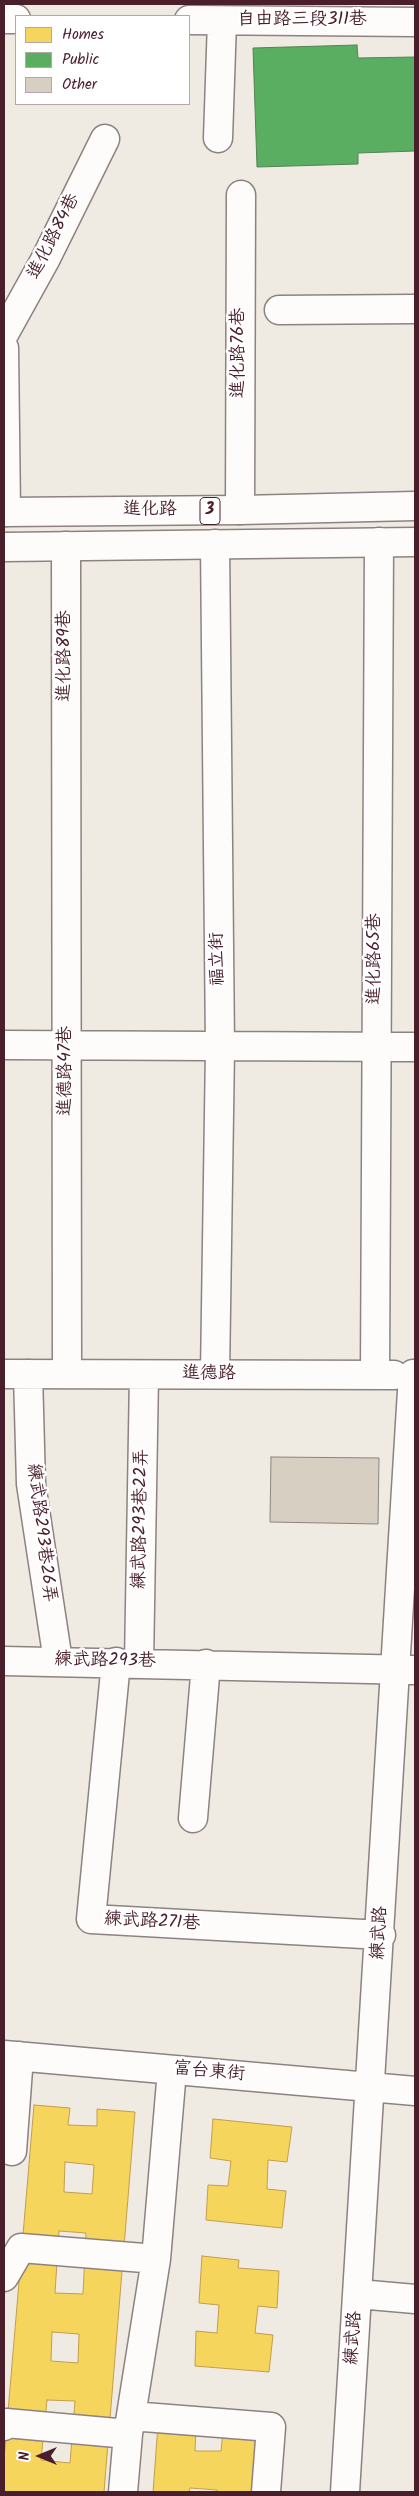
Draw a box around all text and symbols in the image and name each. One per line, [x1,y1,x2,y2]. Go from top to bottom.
street label: 自由路三段311巷 [237,10,367,32]
legend [15,15,190,105]
text: Homes [62,23,104,47]
text: Public [62,48,99,72]
text: Other [62,73,97,97]
street label: 進化路84巷 [24,191,86,283]
street label: 進化路76巷 [229,308,251,398]
road number: 3 [200,498,220,524]
street label: 進化路 [123,500,177,522]
street label: 進化路89巷 [55,610,77,702]
street label: 進化路65巷 [365,913,387,1005]
street label: 福立街 [208,932,230,986]
street label: 進德路47巷 [56,1026,78,1116]
street label: 進德路 [182,1364,236,1386]
street label: 練武路293巷22弄 [130,1449,154,1589]
street label: 練武路293巷26弄 [21,1462,59,1604]
street label: 練武路293巷 [54,1650,156,1674]
street label: 練武路 [369,1905,393,1961]
street label: 練武路271巷 [103,1910,201,1936]
street label: 富台東街 [172,2059,246,2087]
street label: 練武路 [342,2310,368,2366]
north arrow [15,2431,65,2481]
text: N [14,2452,36,2460]

